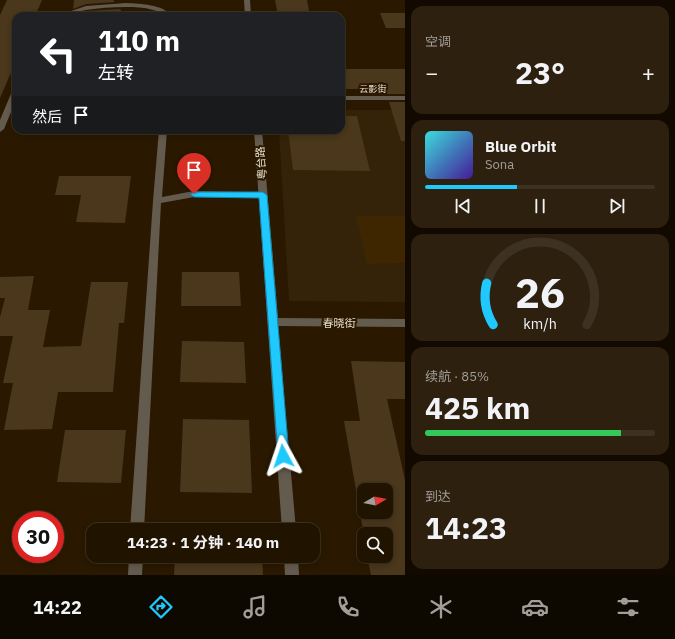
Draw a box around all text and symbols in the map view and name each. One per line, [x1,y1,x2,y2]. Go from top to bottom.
text: 110 m [98,22,180,59]
icon: left [32,28,84,80]
text: 空调 [425,33,451,50]
text: 23° [515,53,565,92]
text: − [425,58,438,87]
text: + [642,58,655,87]
text: 左转 [98,61,134,84]
street label: 云影街 [359,83,387,94]
icon: arrive [70,104,92,126]
text: 然后 [32,107,62,126]
text: Blue Orbit [485,137,556,156]
street label: 粤台路 [253,146,269,180]
pin [177,153,211,194]
text: Sona [485,156,514,173]
icon: arrive [183,159,205,181]
icon: previous [452,195,474,217]
icon: pause [529,195,551,217]
icon: next [606,195,628,217]
text: 26 [515,265,565,319]
text: km/h [523,314,557,333]
street label: 春晓街 [323,316,356,330]
text: 续航 · 85% [425,368,489,385]
text: 425 km [425,388,530,427]
position arrow [262,435,304,477]
north arrow [357,483,393,519]
map controls [357,483,393,563]
text: 到达 [425,488,451,505]
text: 14:23 [425,508,507,547]
speed limit sign: 30 [12,511,64,563]
button: search [357,527,393,563]
text: 14:23 · 1 分钟 · 140 m [127,533,279,552]
icon: directions [147,593,175,621]
icon: music [241,593,269,621]
icon: phone [334,593,362,621]
icon: climate [427,593,455,621]
icon: car [521,593,549,621]
icon: filters [614,593,642,621]
text: 14:22 [33,596,82,619]

